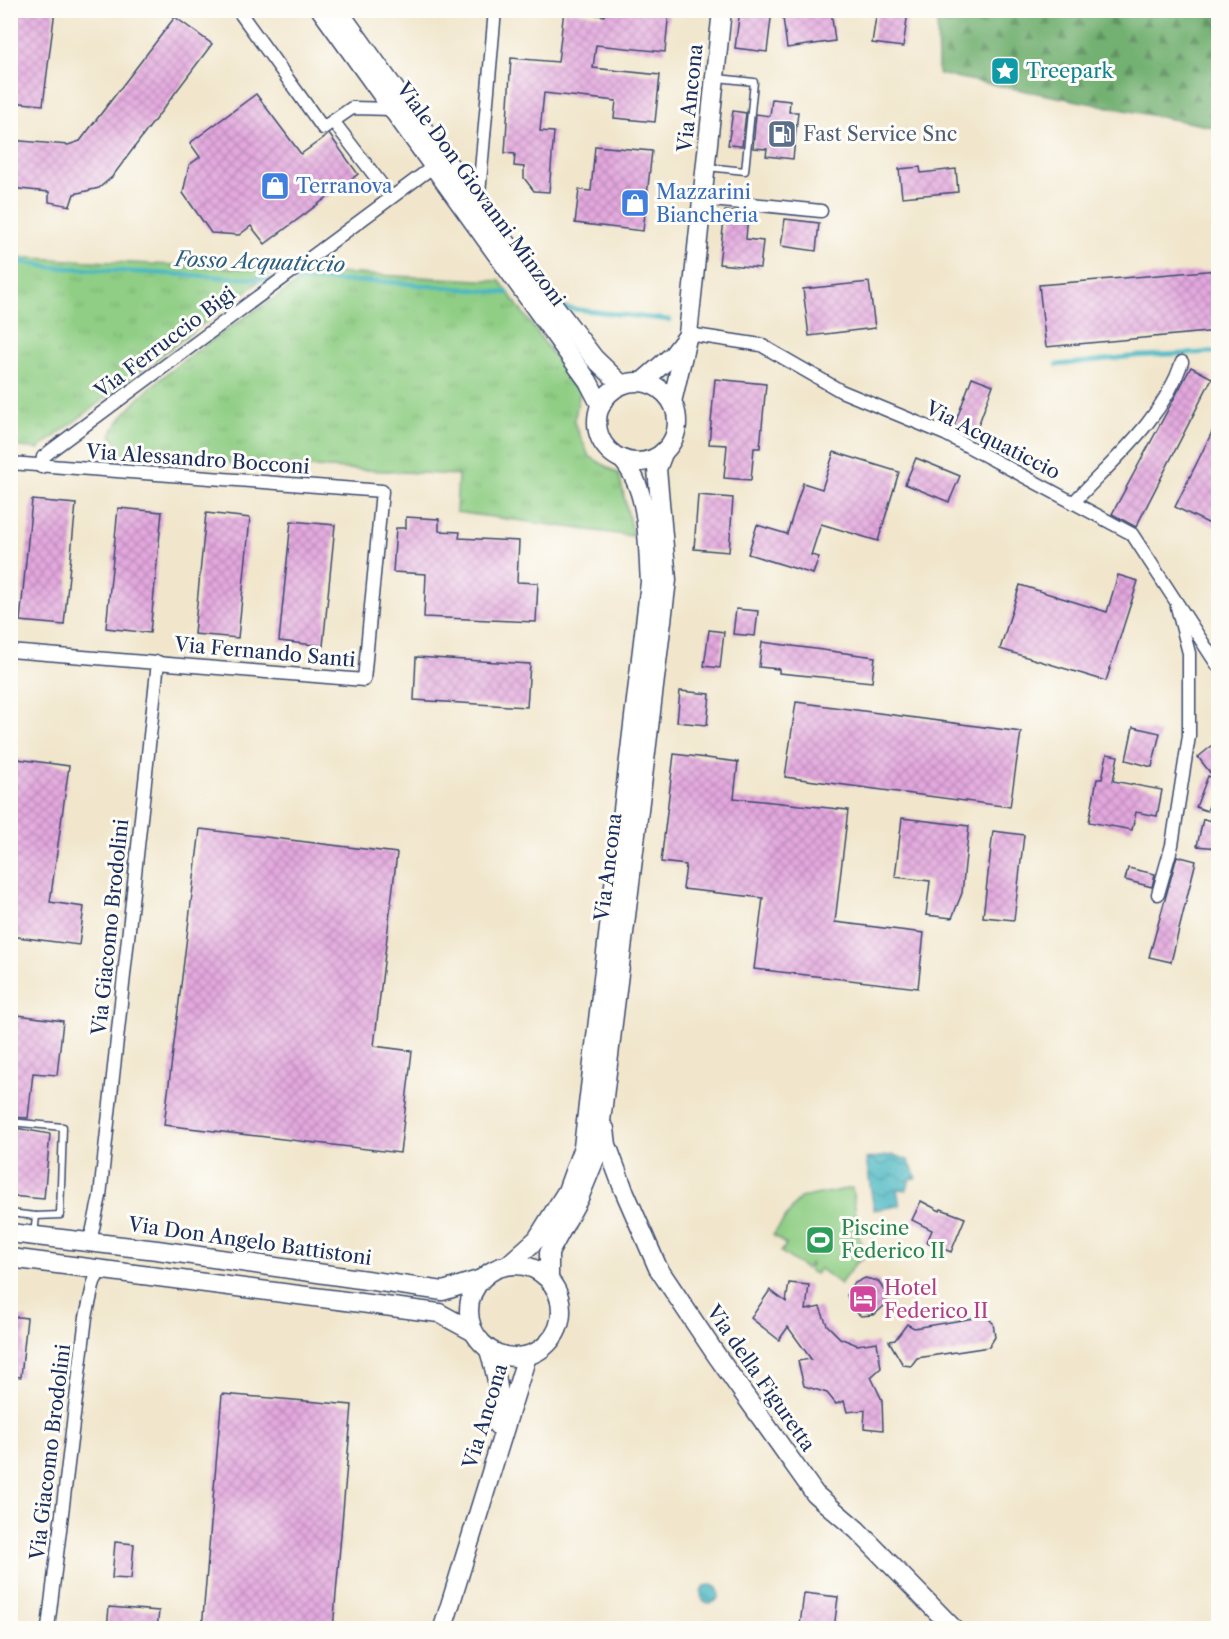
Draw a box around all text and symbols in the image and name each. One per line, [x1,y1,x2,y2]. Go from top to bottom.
street label: Via Ancona [672,42,708,154]
place icon: Treepark [989,55,1021,87]
place label: Treepark [1026,59,1115,83]
street label: Viale Don Giovanni Minzoni [391,77,570,311]
fuel station icon: Fast Service Snc [766,118,798,150]
place label: Fast Service Snc [803,122,957,146]
shop icon: Terranova [259,170,291,202]
place label: Terranova [296,174,393,198]
place label: Mazzarini Biancheria [656,180,759,227]
shop icon: Mazzarini Biancheria [619,187,651,219]
water label: Fosso Acquaticcio [173,246,346,277]
street label: Via Ferruccio Bigi [89,281,240,403]
street label: Via Acquaticcio [921,395,1064,484]
street label: Via Alessandro Bocconi [85,439,310,479]
street label: Via Fernando Santi [173,632,356,672]
street label: Via Ancona [589,811,627,923]
street label: Via Giacomo Brodolini [87,818,133,1037]
street label: Via Don Angelo Battistoni [126,1212,373,1270]
place label: Piscine Federico II [841,1216,945,1263]
sports icon: Piscine Federico II [804,1224,836,1256]
place label: Hotel Federico II [884,1276,988,1323]
hotel icon: Hotel Federico II [847,1283,879,1315]
street label: Via della Figuretta [701,1299,821,1456]
street label: Via Giacomo Brodolini [25,1343,75,1562]
street label: Via Ancona [457,1360,512,1472]

